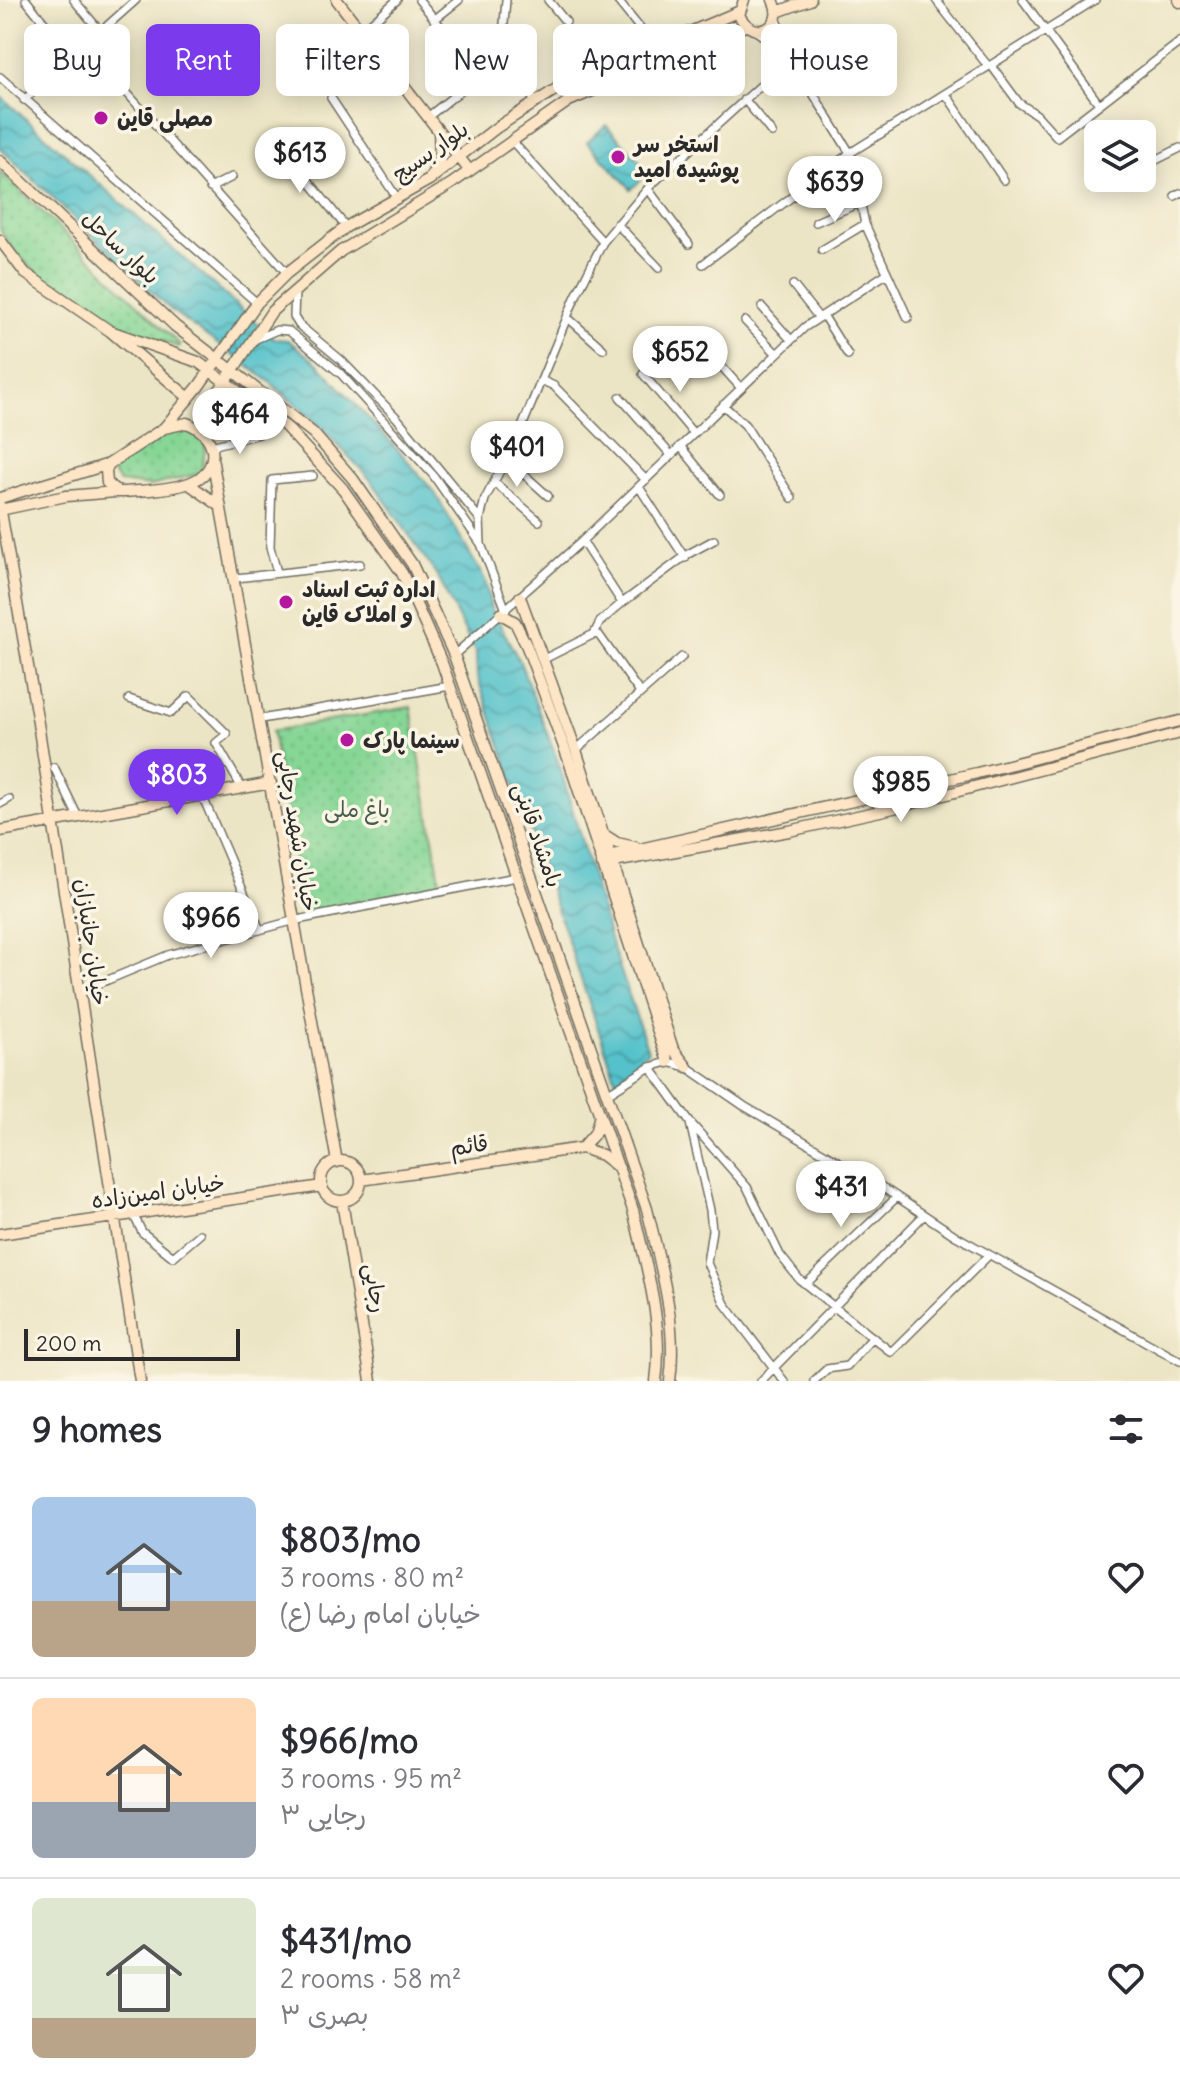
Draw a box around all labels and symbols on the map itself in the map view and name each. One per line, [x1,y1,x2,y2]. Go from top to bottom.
place label: مصلی قاین [117,104,213,133]
marker: مصلی قاین [92,109,110,127]
street label: بلوار بسیج [386,115,475,189]
pin: $613 [253,127,347,195]
place label: استخر سر پوشیده امید [632,130,740,184]
marker: استخر سر پوشیده امید [609,148,627,166]
pin: $639 [788,156,882,224]
street label: بلوار ساحل [76,204,166,290]
pin: $652 [633,326,727,394]
pin: $464 [193,388,287,456]
pin: $401 [470,421,564,489]
place label: اداره ثبت اسناد و املاک قاین [302,575,435,628]
marker: اداره ثبت اسناد و املاک قاین [277,593,295,611]
place label: سینما پارک [363,726,460,755]
marker: سینما پارک [338,731,356,749]
pin: $803 [130,749,224,817]
street label: خیابان شهید رجایی [271,749,325,913]
pin: $985 [854,756,948,824]
street label: بامشاد قاینی [506,779,569,891]
park label: باغ ملی [324,795,390,825]
street label: خیابان جانبازان [69,877,115,1007]
pin: $966 [164,892,258,960]
street label: قائم [448,1128,490,1164]
pin: $431 [794,1161,888,1229]
street label: خیابان امین‌زاده [89,1168,227,1214]
street label: رجایی [357,1261,394,1315]
scale bar [24,1325,240,1361]

